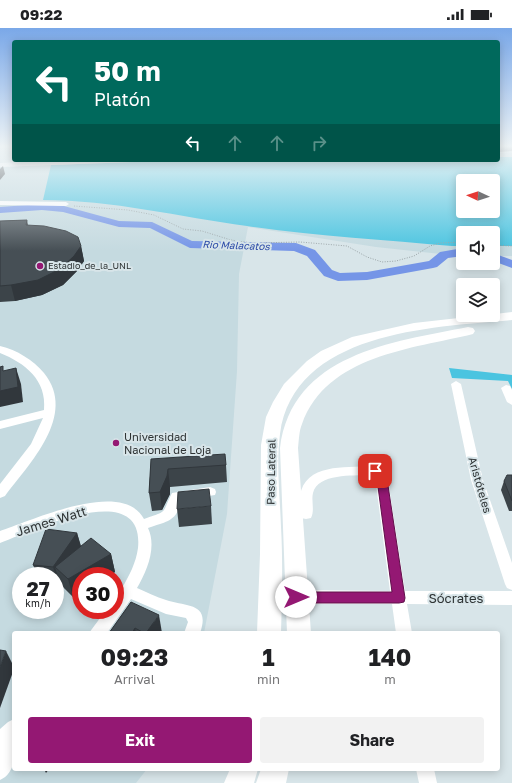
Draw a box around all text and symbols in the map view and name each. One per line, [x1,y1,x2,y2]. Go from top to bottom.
text: 09:22 [20,5,62,23]
text: 50 m [94,54,161,87]
icon: left [28,56,80,108]
text: Platón [94,88,151,110]
icon: left [182,132,204,154]
icon: ahead [224,132,246,154]
icon: ahead [266,132,288,154]
icon: right [308,132,330,154]
north arrow [456,174,500,218]
map controls [456,174,500,322]
button: sound [456,226,500,270]
water label: Rio Malacatos [202,238,271,252]
place label: Estadio_de_la_UNL [48,260,131,271]
marker: Estadio_de_la_UNL [35,261,45,271]
button: layers [456,278,500,322]
place label: Universidad Nacional de Loja [124,430,211,456]
marker: Universidad Nacional de Loja [111,438,121,448]
street label: Paso Lateral [263,439,278,505]
pin [358,454,392,488]
street label: Aristóteles [466,455,495,515]
icon: arrive [364,460,386,482]
street label: James Watt [14,503,88,539]
speed limit sign: 30 [72,567,124,619]
text: 27 [26,576,50,600]
position arrow [275,576,317,618]
street label: Sócrates [429,590,484,606]
text: km/h [25,597,51,609]
text: 09:23 [101,642,168,671]
text: 1 [262,642,275,671]
text: 140 [368,642,411,671]
text: Arrival [114,671,155,687]
text: min [257,671,280,687]
text: m [384,671,396,687]
button: Exit [28,717,252,763]
button: Share [260,717,484,763]

